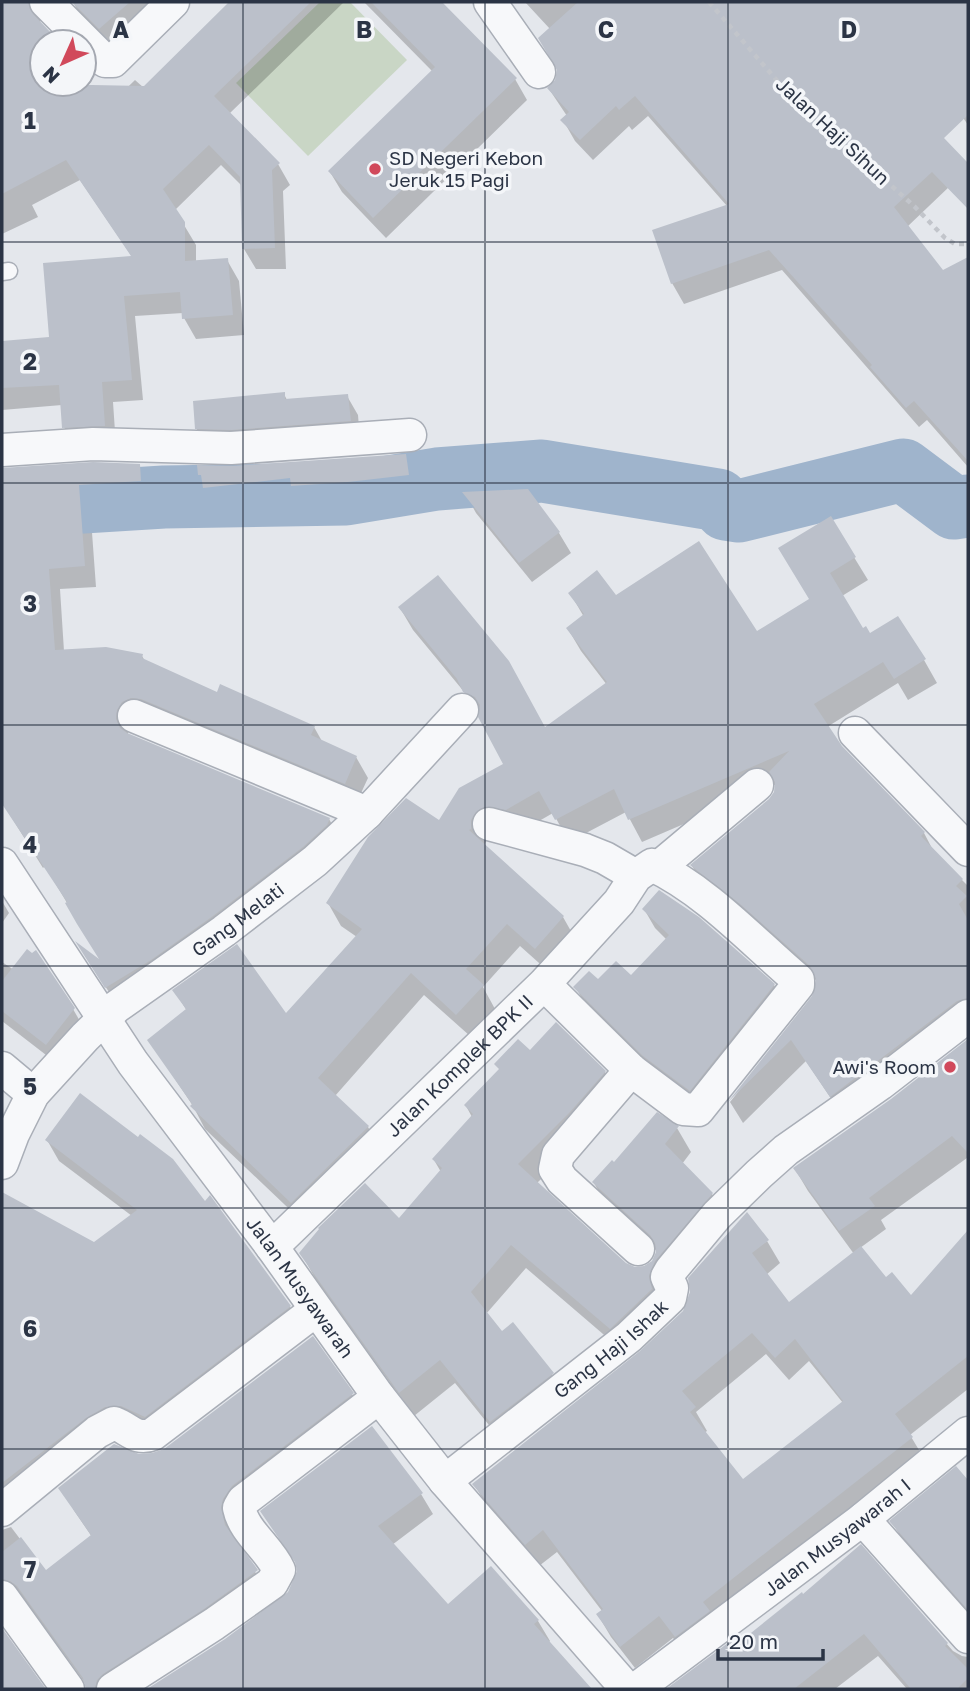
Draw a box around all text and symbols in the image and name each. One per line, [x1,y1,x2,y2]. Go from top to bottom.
text: A [113,15,130,43]
text: B [356,15,372,43]
text: C [598,15,614,43]
text: D [841,15,857,43]
north arrow [28,28,98,98]
text: N [37,62,64,89]
street label: Jalan Haji Sihun [772,72,895,189]
text: 1 [24,106,36,134]
place label: SD Negeri Kebon Jeruk 15 Pagi [389,146,543,191]
marker: SD Negeri Kebon Jeruk 15 Pagi [367,161,383,177]
text: 2 [23,347,37,375]
text: 3 [23,589,37,617]
text: 4 [23,830,37,858]
street label: Gang Melati [187,877,288,961]
street label: Jalan Komplek BPK II [381,989,537,1141]
place label: Awi's Room [832,1055,936,1078]
marker: Awi's Room [942,1059,958,1075]
text: 5 [23,1072,37,1100]
street label: Jalan Musyawarah [242,1212,359,1362]
street label: Gang Haji Ishak [549,1294,672,1403]
text: 6 [23,1314,37,1342]
street label: Jalan Musyawarah I [759,1473,915,1600]
text: 7 [24,1555,36,1583]
scale bar [718,1618,823,1662]
text: 20 m [729,1628,778,1654]

